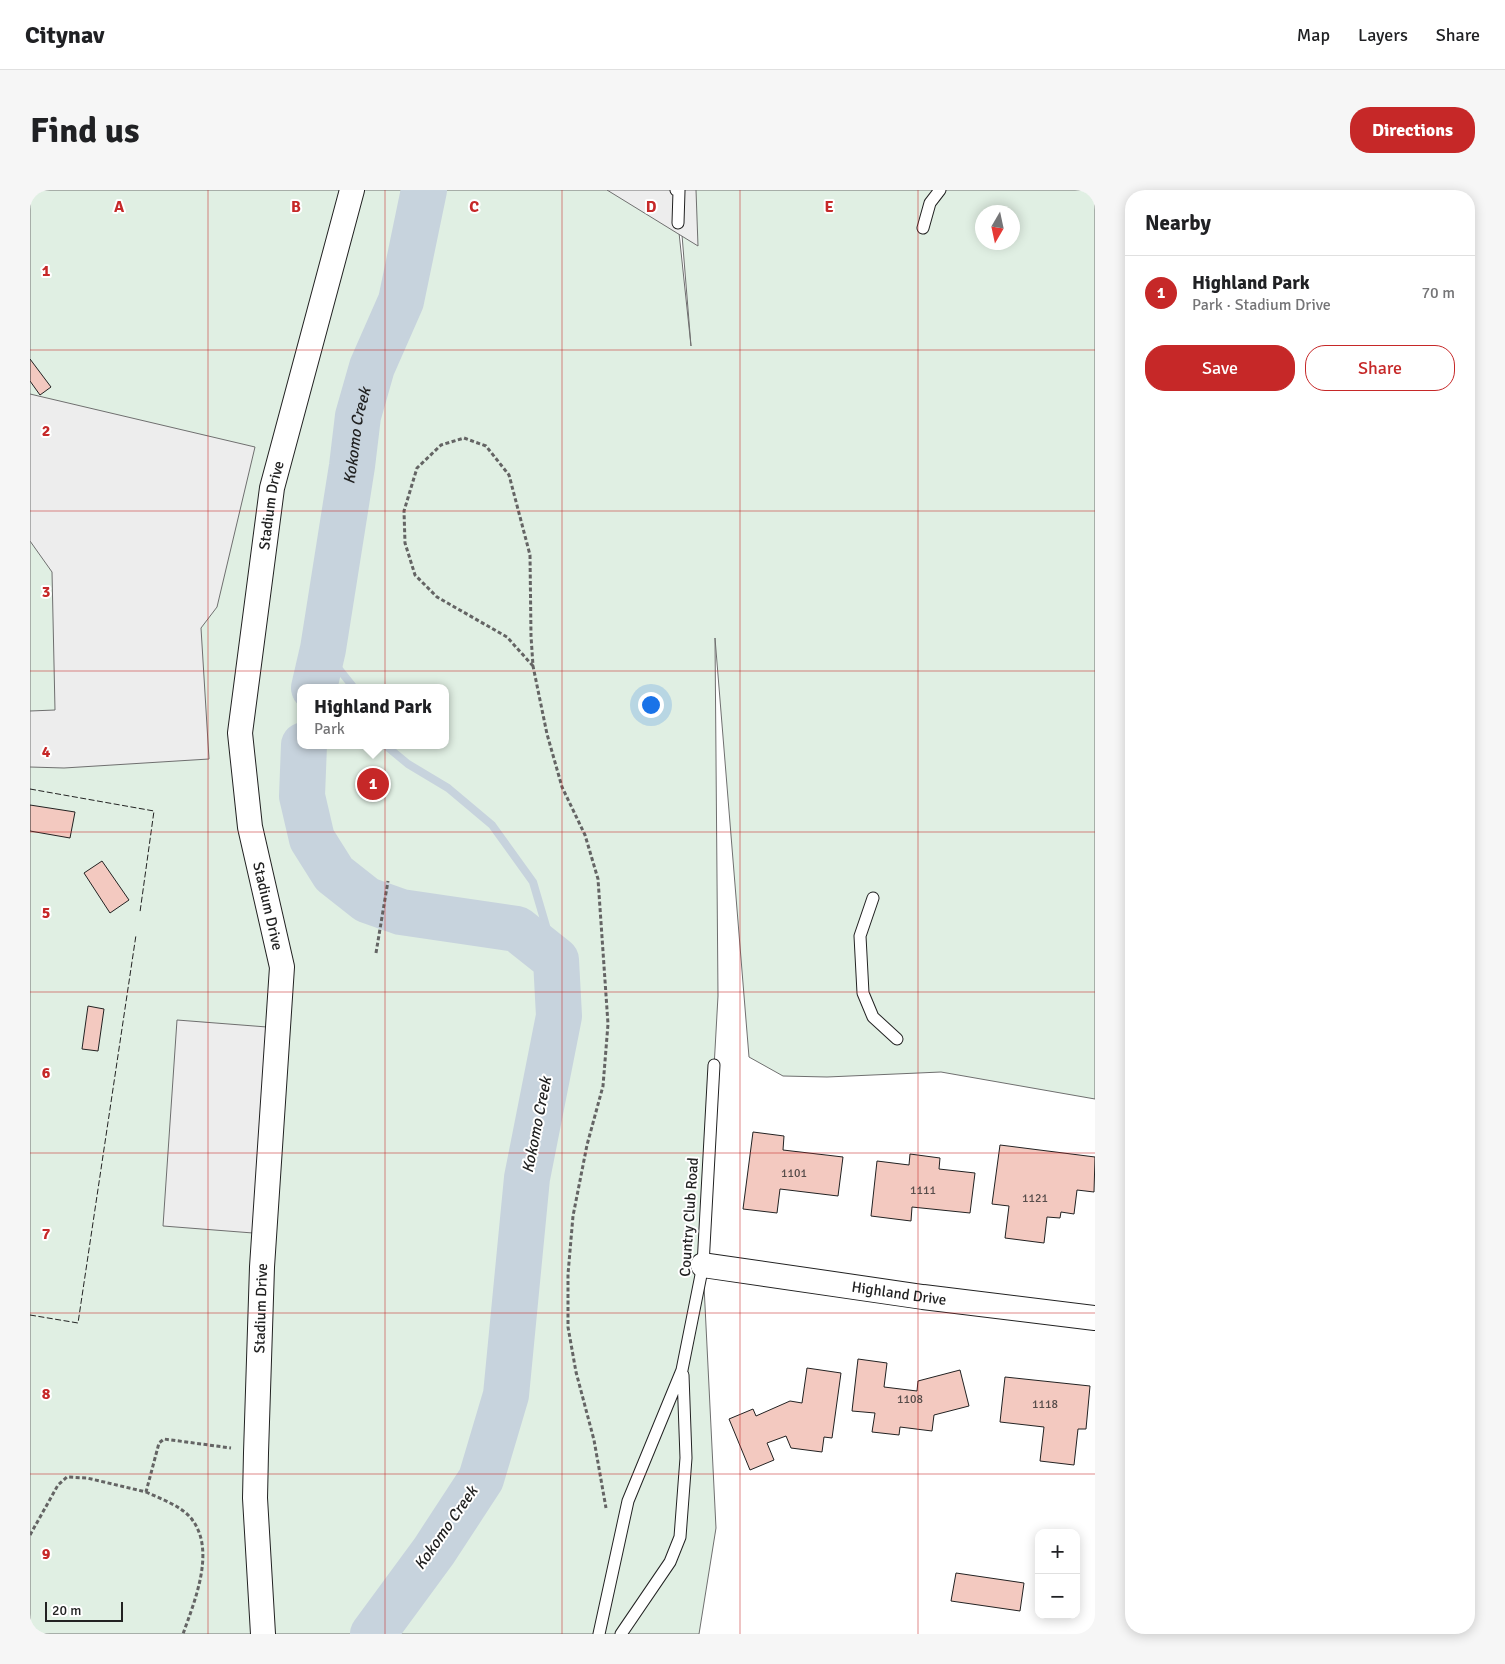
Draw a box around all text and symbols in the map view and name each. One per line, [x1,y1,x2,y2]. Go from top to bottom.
text: Citynav [25,20,104,50]
text: Map [1297,24,1330,46]
text: Layers [1358,24,1408,46]
text: Share [1436,24,1480,46]
button: Directions [1350,107,1475,153]
text: Find us [30,109,140,152]
text: A [114,197,125,217]
text: B [291,197,301,217]
text: C [469,197,479,217]
text: D [646,197,657,217]
text: E [824,197,834,217]
north arrow [975,205,1020,250]
text: Nearby [1145,210,1211,236]
text: 1 [42,261,51,281]
text: Highland Park [1192,271,1310,295]
text: 1 [1157,283,1165,303]
text: 70 m [1421,283,1455,303]
text: Park · Stadium Drive [1192,295,1331,315]
button: Save [1145,345,1295,391]
button: Share [1305,345,1455,391]
water label: Kokomo Creek [339,383,376,485]
text: 2 [42,421,50,441]
street label: Stadium Drive [255,459,288,551]
text: 3 [42,582,50,602]
popup [297,684,449,749]
your location [638,692,664,718]
text: Highland Park [314,695,432,719]
text: Park [314,719,345,739]
text: 4 [42,742,51,762]
pin: 1 [357,765,389,803]
street label: Stadium Drive [249,860,287,952]
text: 5 [42,903,50,923]
text: 6 [42,1063,51,1083]
water label: Kokomo Creek [518,1073,556,1175]
street label: Country Club Road [676,1157,702,1277]
house number: 1101 [781,1166,807,1181]
house number: 1111 [910,1183,936,1198]
house number: 1121 [1022,1191,1048,1206]
text: 7 [42,1224,51,1244]
street label: Stadium Drive [250,1263,271,1354]
street label: Highland Drive [850,1278,947,1309]
text: 8 [42,1384,51,1404]
house number: 1108 [897,1392,923,1407]
house number: 1118 [1032,1397,1058,1412]
water label: Kokomo Creek [410,1481,483,1574]
map controls [1035,1529,1080,1619]
button: + [1035,1529,1080,1574]
text: 9 [42,1544,51,1564]
button: − [1035,1574,1080,1619]
scale bar [45,1599,122,1622]
text: 20 m [52,1602,81,1619]

